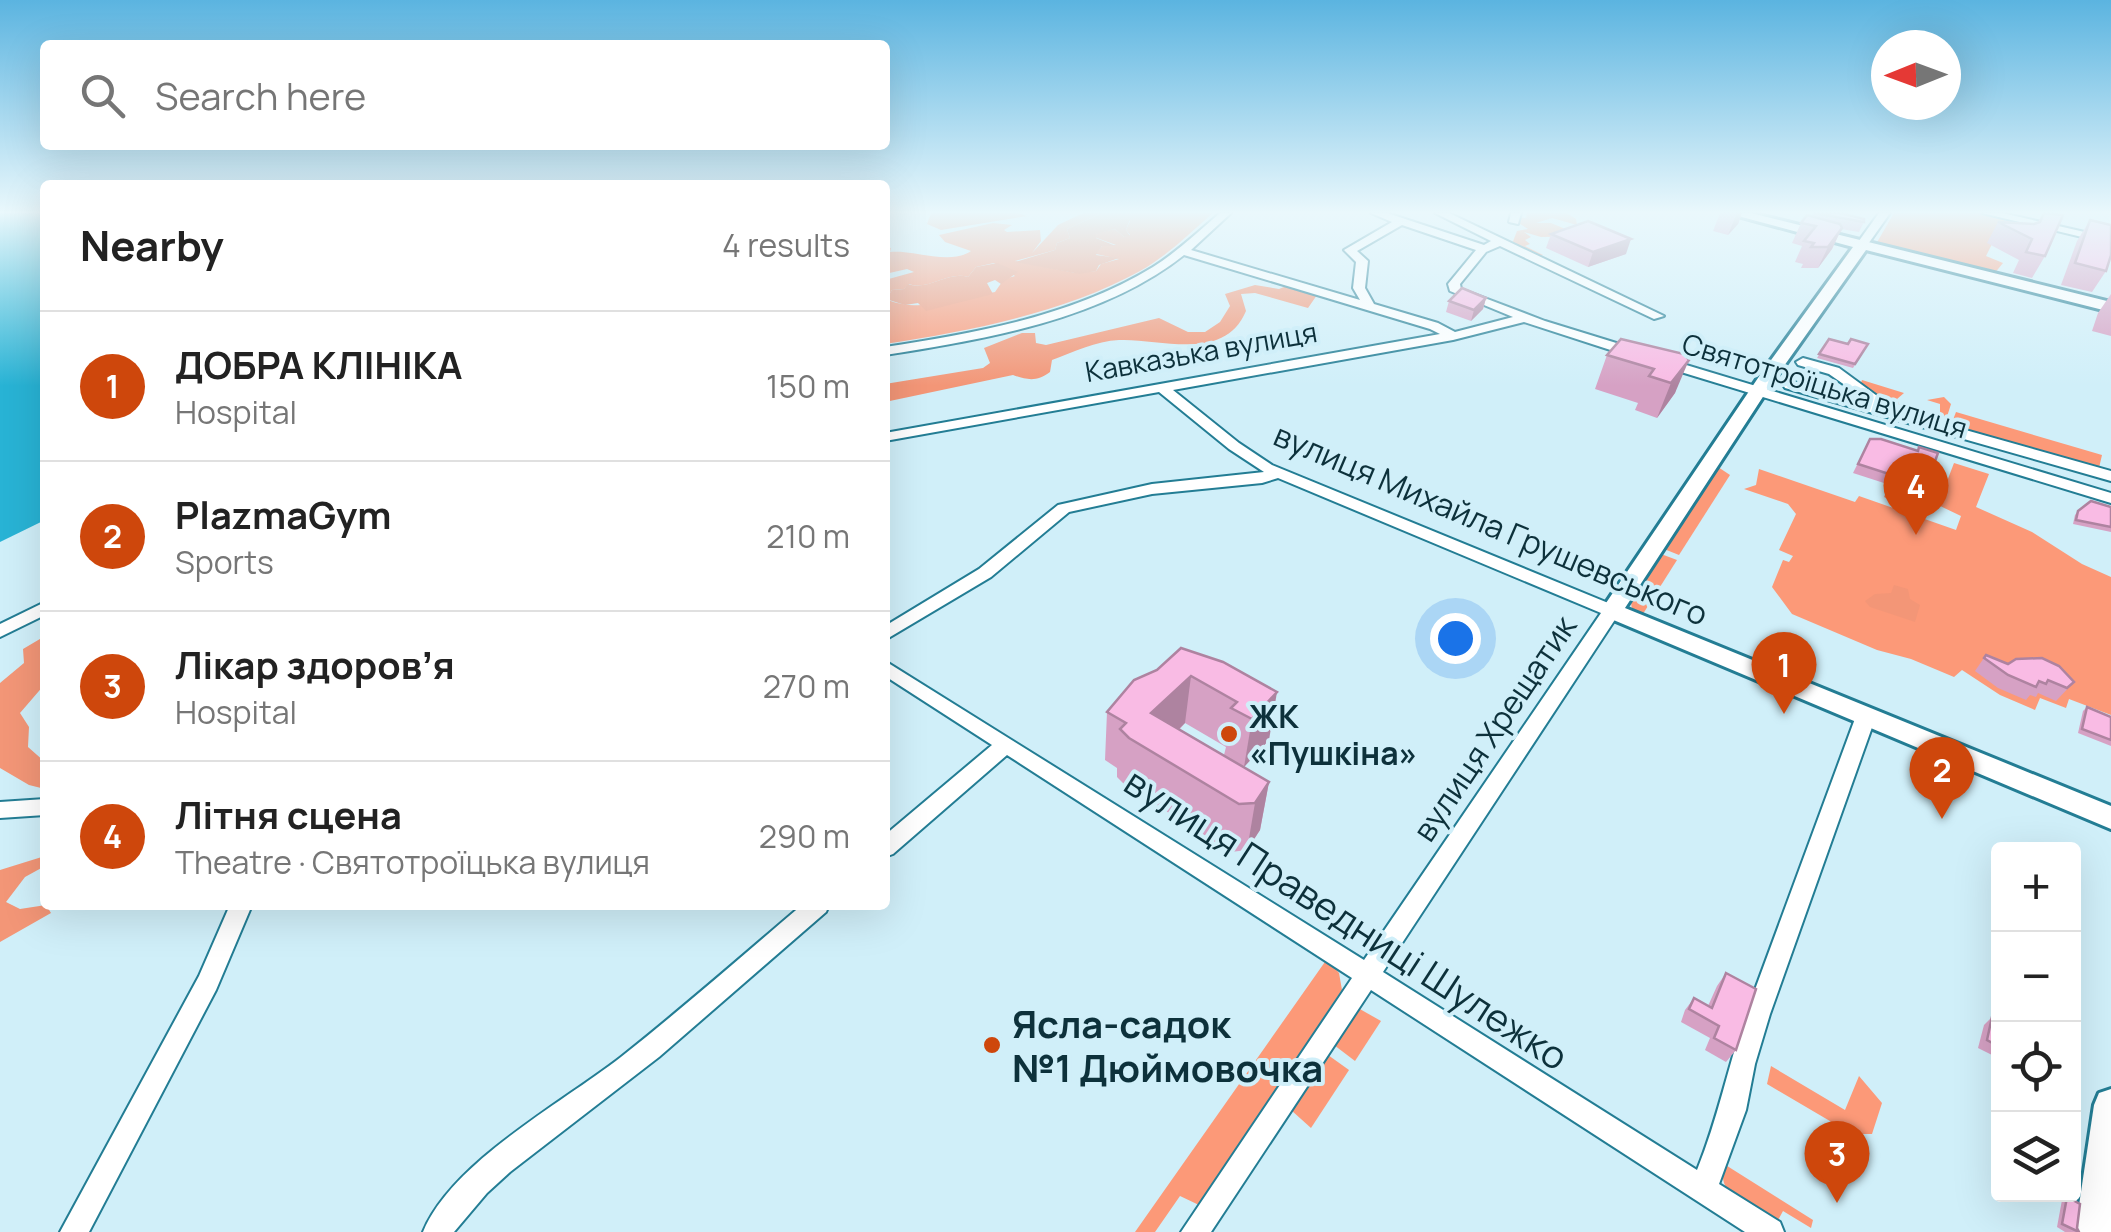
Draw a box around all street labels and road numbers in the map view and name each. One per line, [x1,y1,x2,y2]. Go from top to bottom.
street label: Кавказька вулиця [1082,312,1320,390]
street label: Святотроїцька вулиця [1678,324,1972,446]
street label: вулиця Михайла Грушевського [1267,412,1715,636]
street label: вулиця Хрещатик [1402,606,1587,850]
street label: вулиця Праведниці Шулежко [1115,755,1579,1081]

